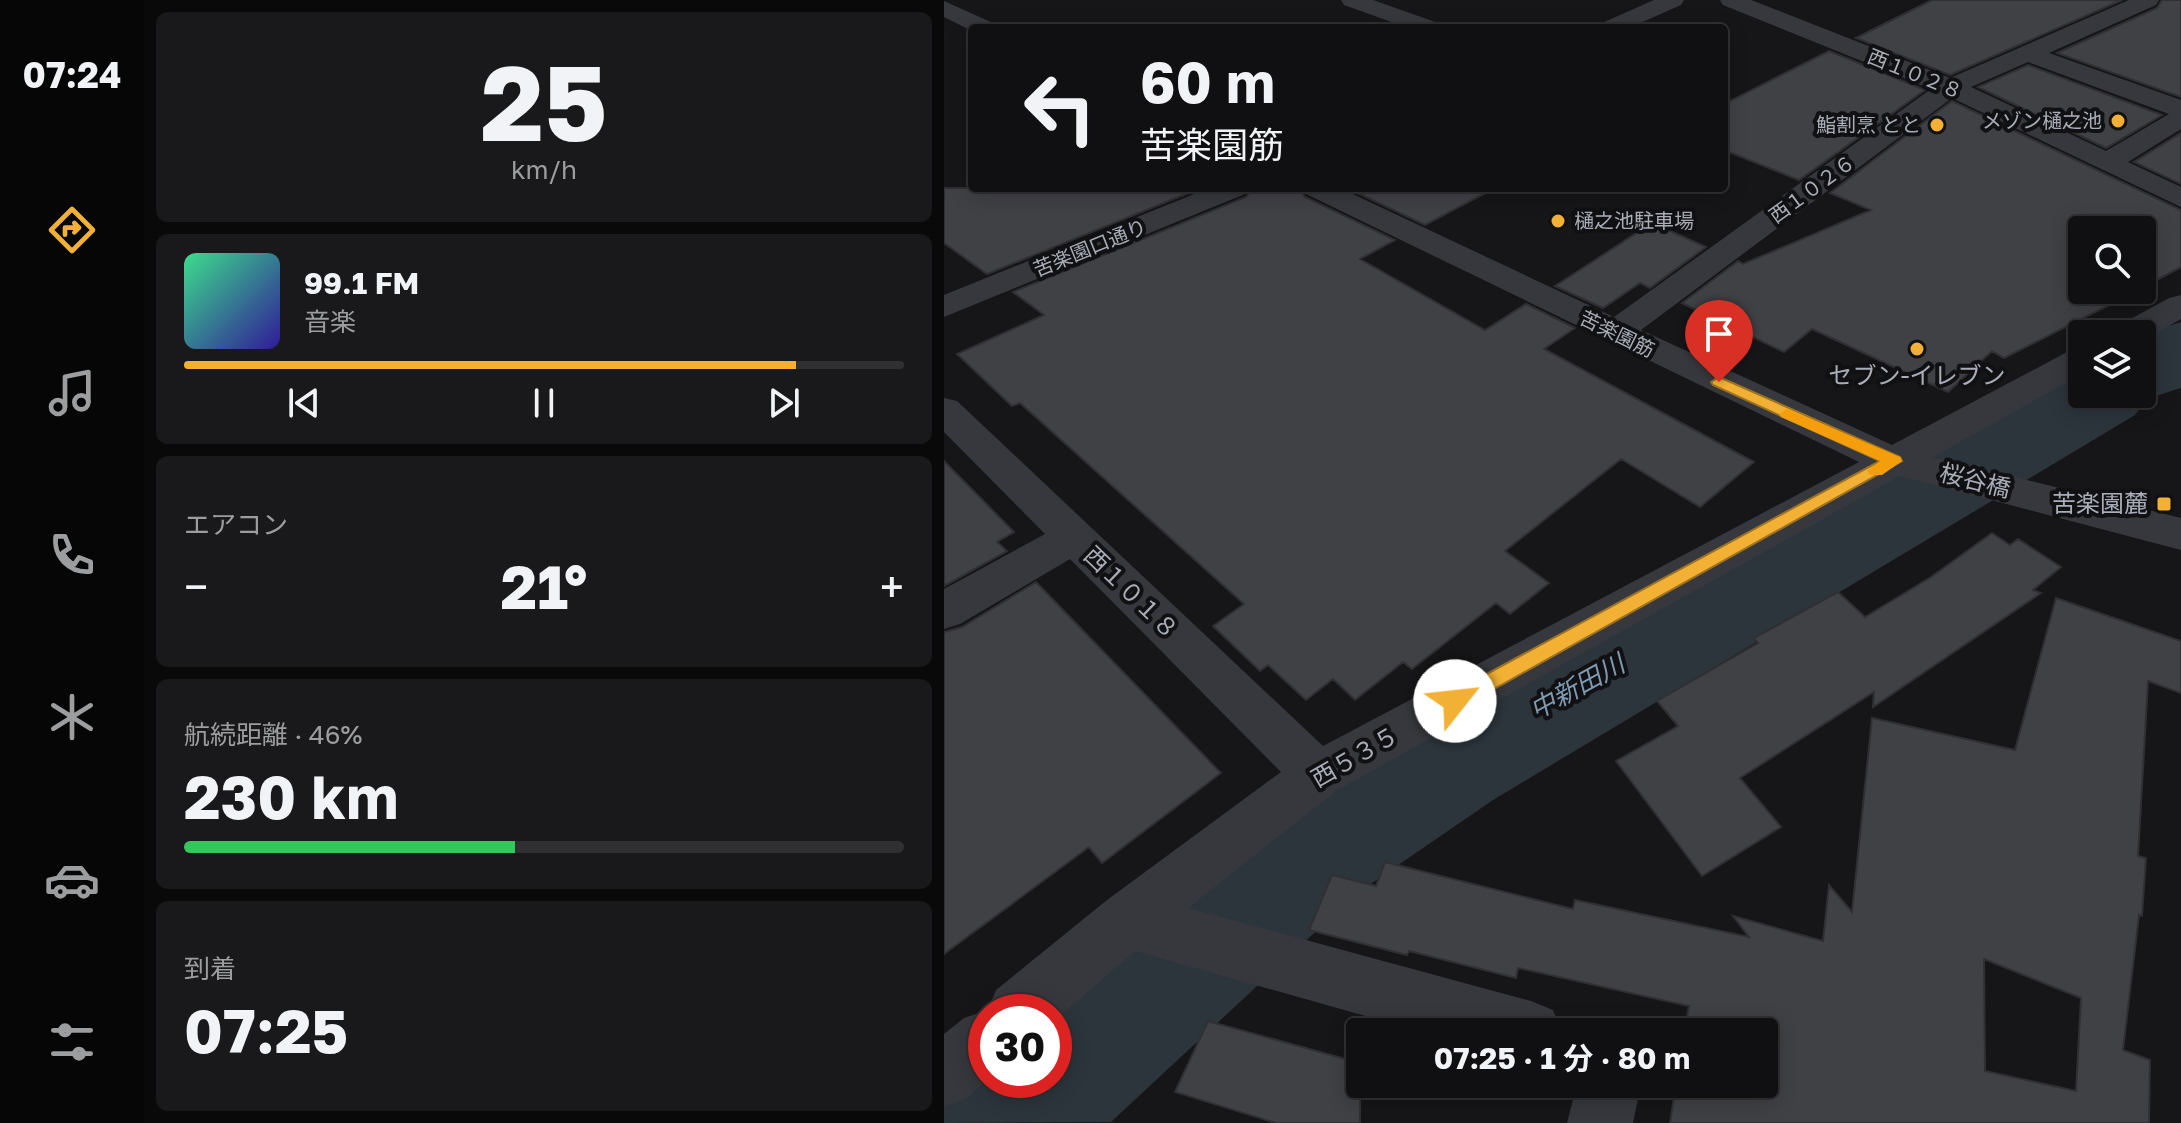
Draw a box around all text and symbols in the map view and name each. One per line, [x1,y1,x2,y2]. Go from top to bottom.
text: 25 [481,39,607,164]
street label: 西１０２８ [1865,43,1966,103]
text: 60 m [1140,48,1275,115]
text: 07:24 [22,53,122,96]
icon: left [1008,56,1112,160]
place label: メゾン樋之池 [1982,108,2102,132]
place label: 鮨割烹 とと [1816,112,1921,136]
marker: メゾン樋之池 [2109,112,2127,130]
marker: 鮨割烹 とと [1928,116,1946,134]
text: 苦楽園筋 [1140,123,1284,166]
street label: 西１０２６ [1764,149,1859,227]
text: km/h [511,154,577,185]
icon: directions [44,202,100,258]
place label: 樋之池駐車場 [1574,208,1694,232]
marker: 樋之池駐車場 [1549,212,1567,230]
street label: 苦楽園口通り [1029,213,1150,281]
map controls [2068,216,2156,408]
button: search [2068,216,2156,304]
text: 99.1 FM [304,265,419,301]
pin [1685,300,1753,382]
street label: 苦楽園筋 [1576,305,1659,361]
text: 音楽 [304,306,356,337]
icon: arrive [1697,312,1741,356]
button: layers [2068,320,2156,408]
marker: セブン-イレブン [1908,340,1926,358]
place label: セブン-イレブン [1828,360,2006,389]
icon: music [44,365,100,421]
icon: previous [282,381,326,425]
icon: pause [522,381,566,425]
icon: next [762,381,806,425]
street label: 桜谷橋 [1937,457,2014,502]
place label: 苦楽園麓 [2052,488,2148,517]
marker: 苦楽園麓 [2155,495,2173,513]
text: エアコン [184,509,288,540]
icon: phone [44,527,100,583]
street label: 西１０１８ [1079,540,1185,644]
text: 21° [501,550,587,622]
text: − [184,560,208,613]
text: + [880,560,904,613]
water label: 中新田川 [1524,646,1632,725]
position arrow [1413,659,1497,743]
icon: climate [44,689,100,745]
text: 航続距離 · 46% [184,719,362,750]
street label: 西５３５ [1305,719,1403,792]
text: 230 km [184,760,399,832]
icon: car [44,852,100,908]
text: 到着 [184,953,236,984]
text: 07:25 [184,994,348,1066]
speed limit sign: 30 [968,994,1072,1098]
icon: filters [44,1014,100,1070]
text: 07:25 · 1 分 · 80 m [1434,1040,1690,1076]

